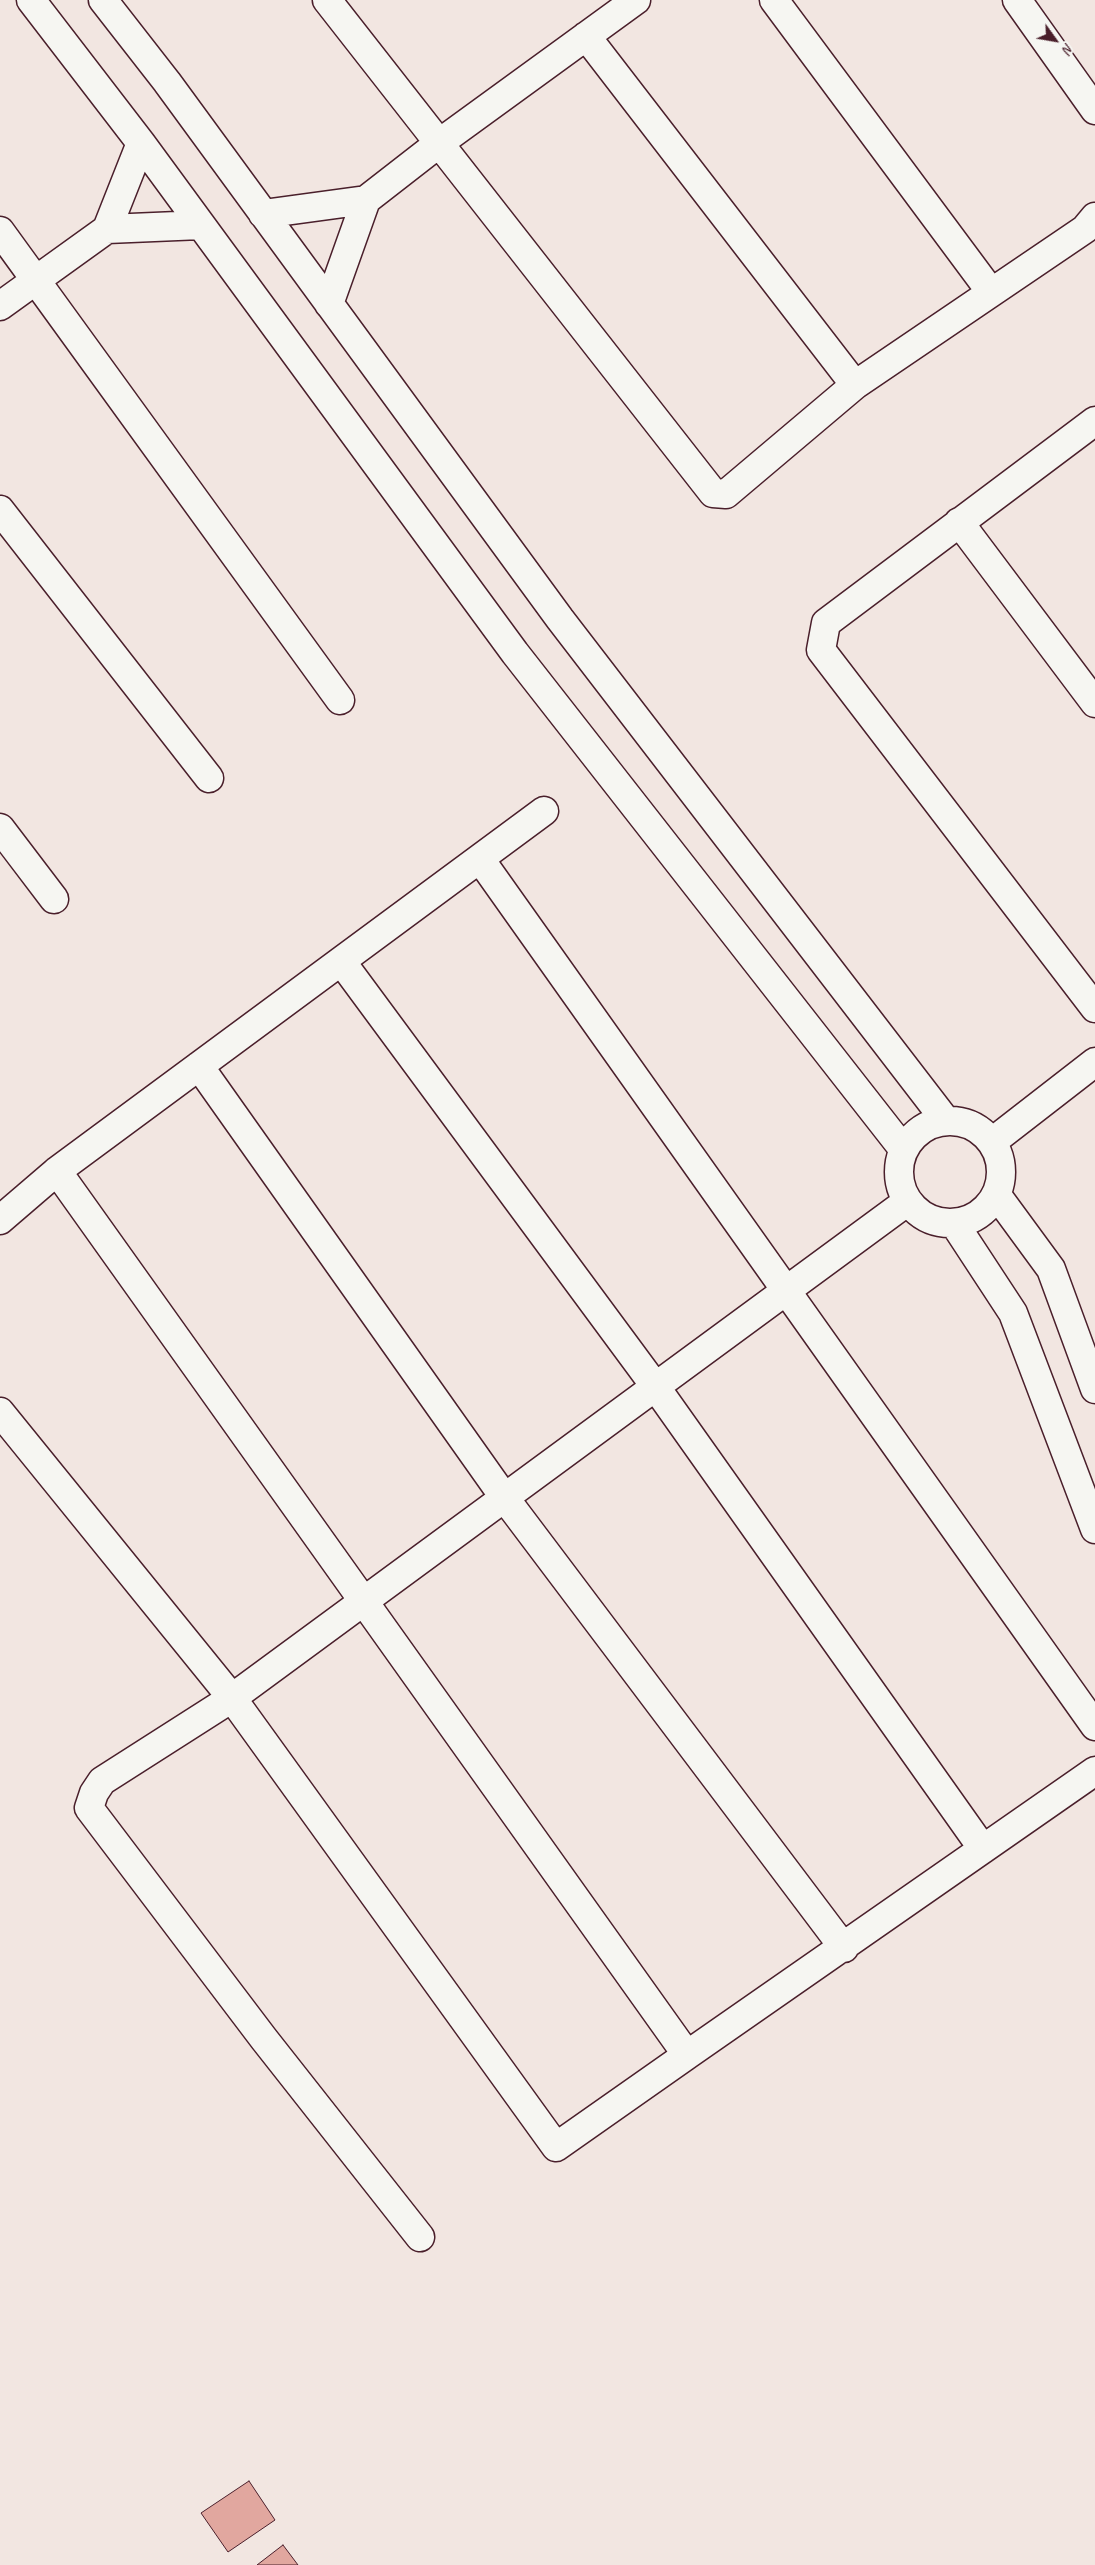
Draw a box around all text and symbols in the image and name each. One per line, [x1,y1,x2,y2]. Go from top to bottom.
north arrow [1030,15,1080,65]
text: N [1059,40,1078,56]

